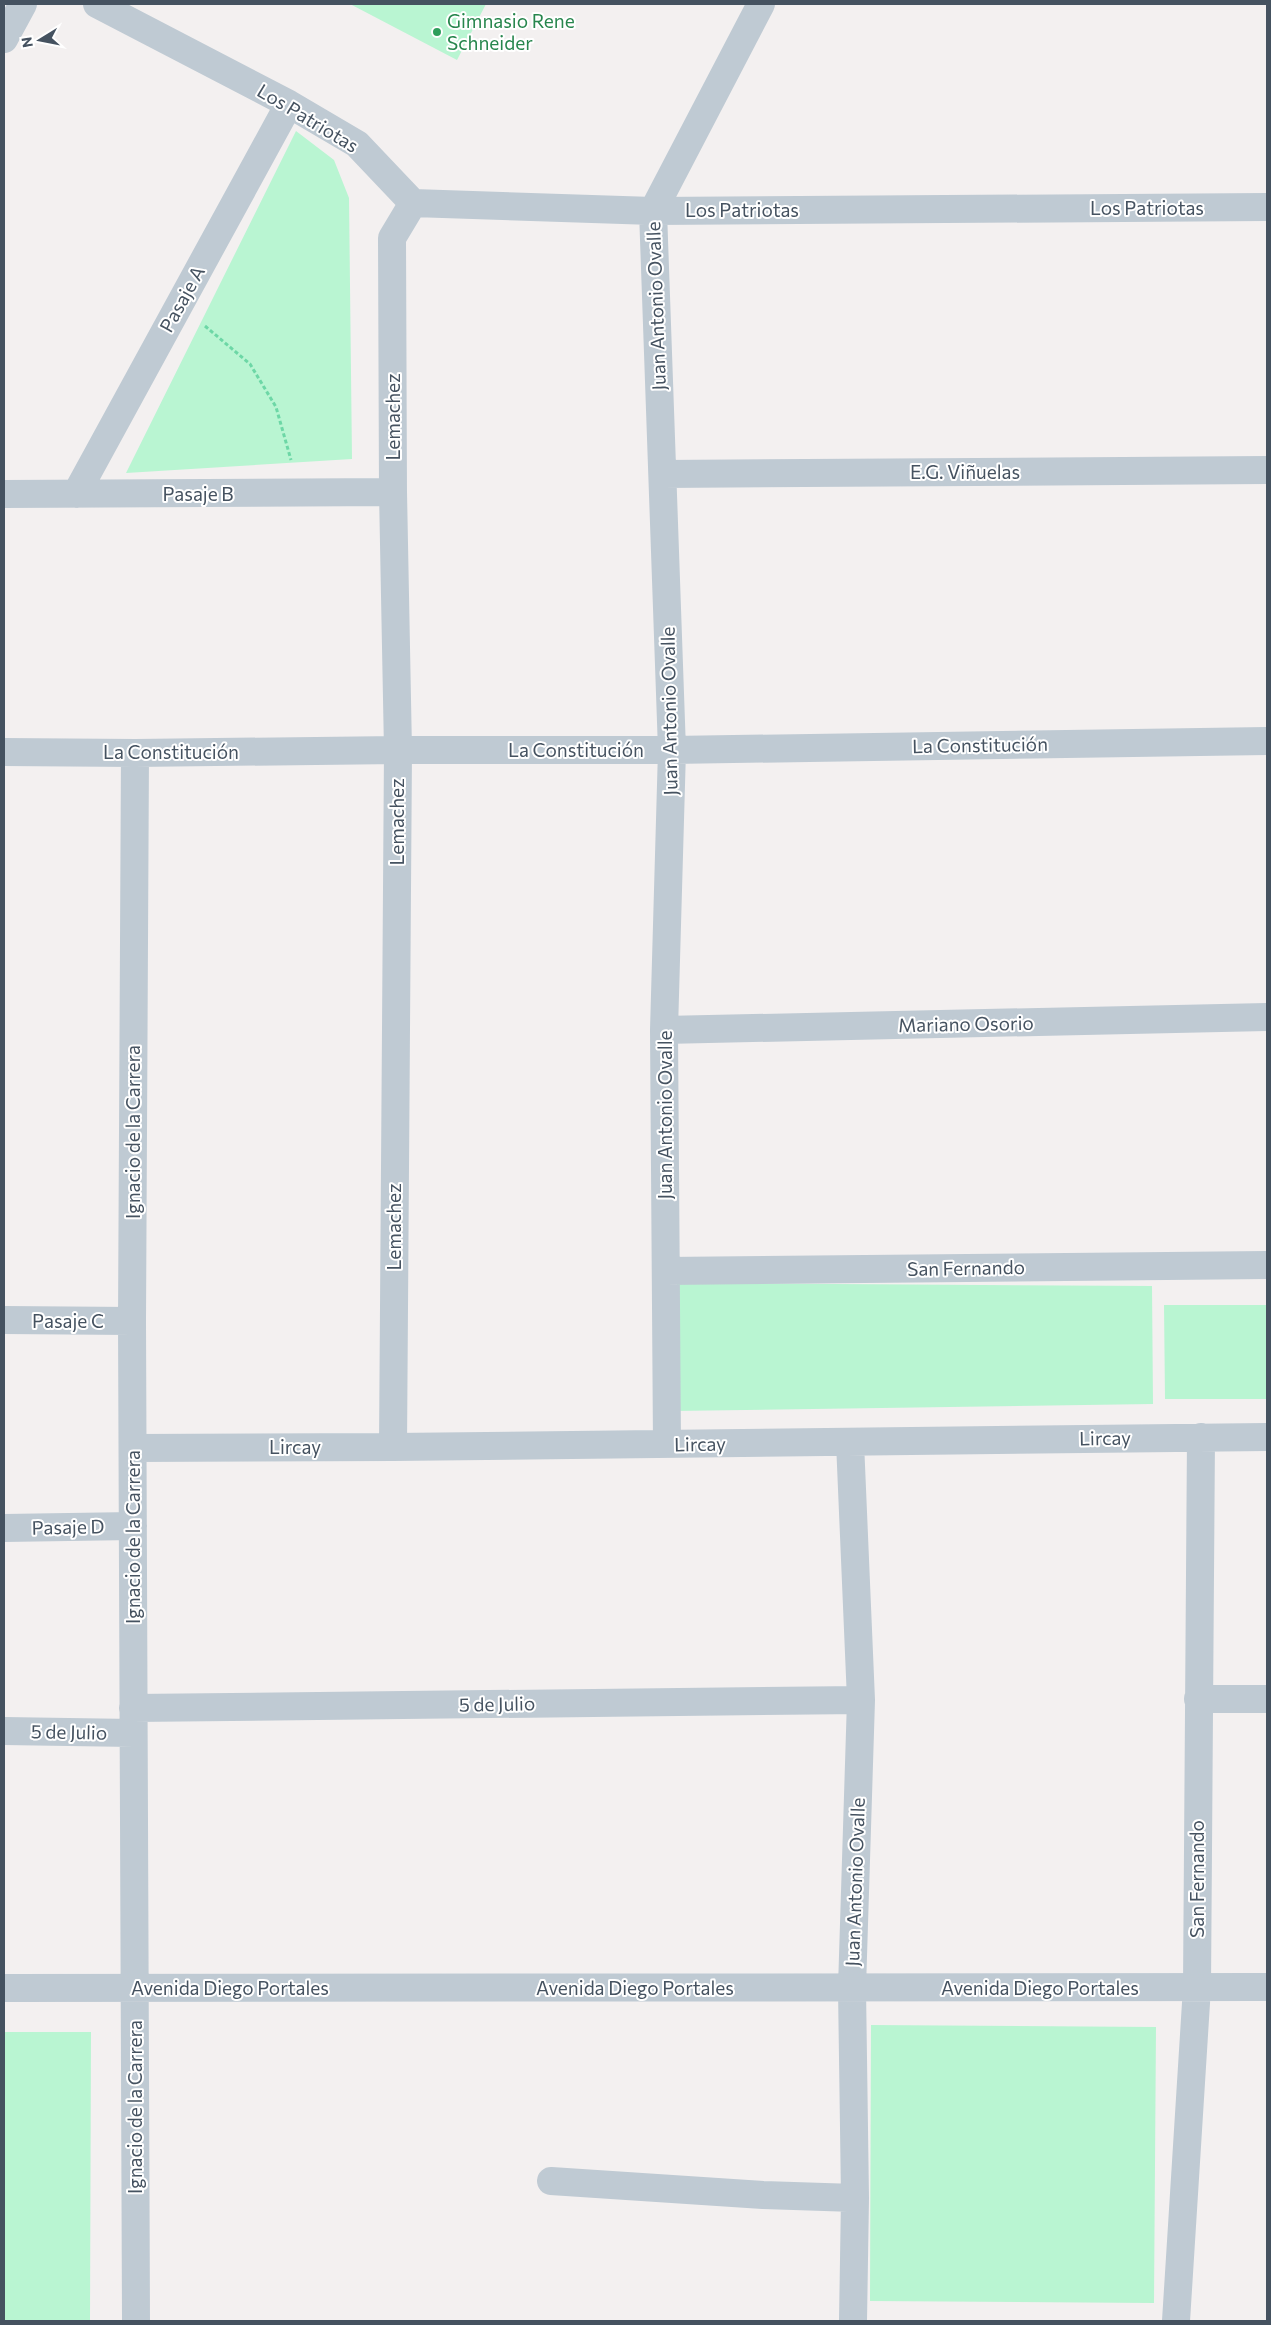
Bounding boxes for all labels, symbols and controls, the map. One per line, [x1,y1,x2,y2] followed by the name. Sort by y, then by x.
[447,9,575,54] place label: Gimnasio Rene Schneider
[15,15,65,65] north arrow
[431,26,443,38] marker: Gimnasio Rene Schneider
[17,36,36,49] text: N
[253,78,363,157] street label: Los Patriotas
[1090,196,1204,219] street label: Los Patriotas
[685,198,799,221] street label: Los Patriotas
[641,221,670,391] street label: Juan Antonio Ovalle
[154,262,209,336] street label: Pasaje A
[381,373,404,461] street label: Lemachez
[910,460,1020,483] street label: E.G. Viñuelas
[162,482,234,505] street label: Pasaje B
[656,626,681,796] street label: Juan Antonio Ovalle
[912,732,1048,757] street label: La Constitución
[508,738,644,761] street label: La Constitución
[103,740,239,763] street label: La Constitución
[385,778,408,866] street label: Lemachez
[898,1011,1034,1036] street label: Mariano Osorio
[653,1030,676,1200] street label: Juan Antonio Ovalle
[121,1045,144,1219] street label: Ignacio de la Carrera
[382,1183,405,1271] street label: Lemachez
[907,1255,1025,1280] street label: San Fernando
[32,1309,104,1332] street label: Pasaje C
[1079,1426,1131,1449] street label: Lircay
[674,1432,726,1455] street label: Lircay
[269,1435,321,1458] street label: Lircay
[121,1450,144,1624] street label: Ignacio de la Carrera
[31,1514,105,1539] street label: Pasaje D
[459,1691,535,1716] street label: 5 de Julio
[31,1719,107,1744] street label: 5 de Julio
[840,1797,869,1967] street label: Juan Antonio Ovalle
[1185,1820,1208,1938] street label: San Fernando
[131,1976,329,1999] street label: Avenida Diego Portales
[536,1976,734,1999] street label: Avenida Diego Portales
[941,1976,1139,1999] street label: Avenida Diego Portales
[123,2020,146,2194] street label: Ignacio de la Carrera

